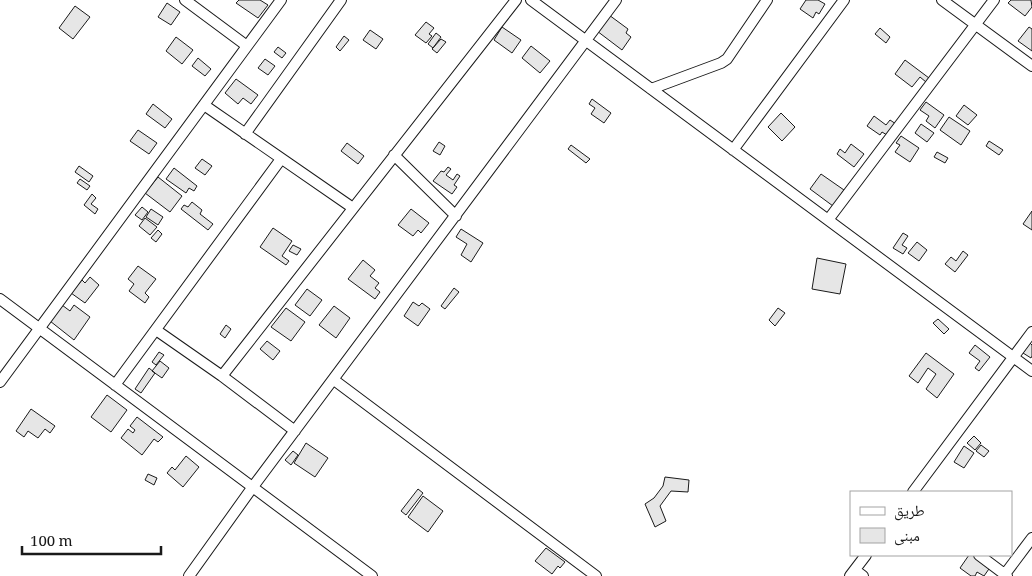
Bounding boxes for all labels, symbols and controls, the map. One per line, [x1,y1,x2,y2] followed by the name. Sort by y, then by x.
[850,491,1012,556] legend
[894,500,925,526] text: طريق
[22,524,161,556] scale bar
[894,525,920,551] text: مبنى
[30,530,73,556] text: 100 m

